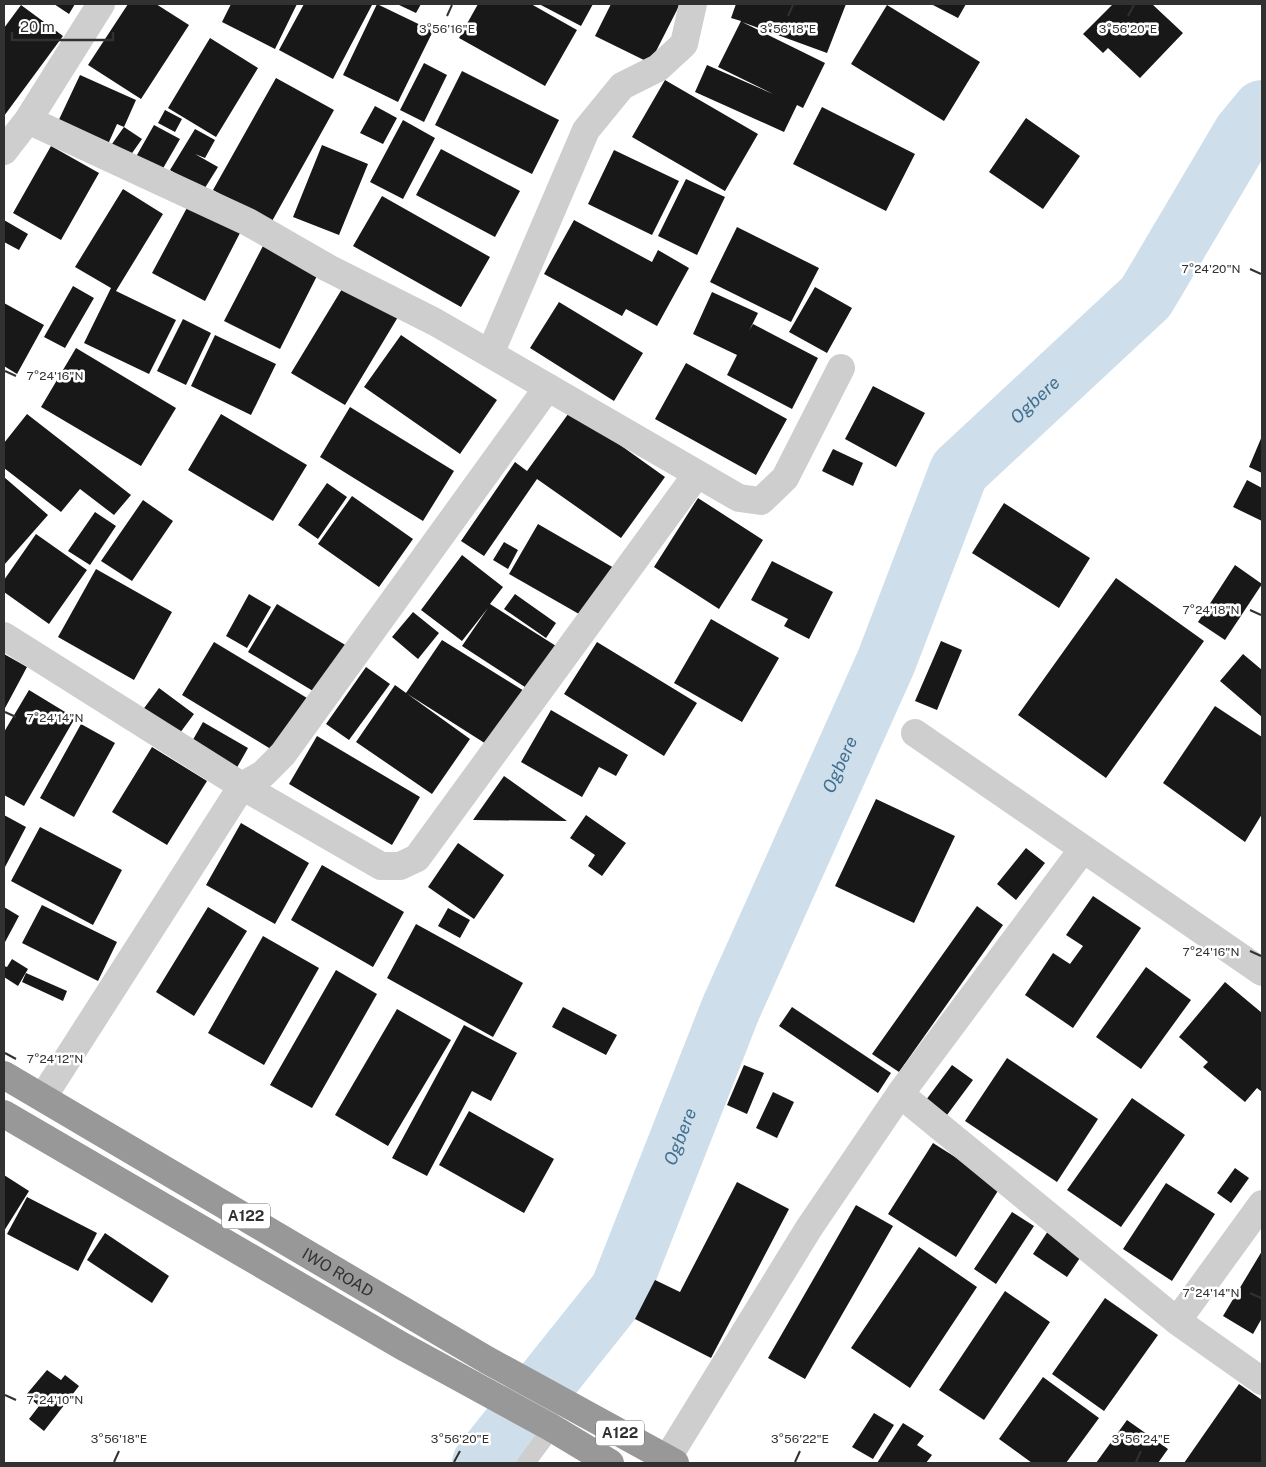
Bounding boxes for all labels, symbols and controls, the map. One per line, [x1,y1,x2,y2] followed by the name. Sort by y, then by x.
[12,10,114,42] scale bar
[20,18,55,35] text: 20 m
[419,22,475,36] text: 3°56'16"E
[760,22,816,36] text: 3°56'18"E
[1099,22,1157,36] text: 3°56'20"E
[1181,262,1241,276] text: 7°24'20"N
[27,369,83,383] text: 7°24'16"N
[1006,372,1064,428] water label: Ogbere
[1182,603,1240,617] text: 7°24'18"N
[26,711,84,725] text: 7°24'14"N
[818,733,861,796] water label: Ogbere
[1183,945,1239,959] text: 7°24'16"N
[27,1052,83,1066] text: 7°24'12"N
[659,1105,701,1168] water label: Ogbere
[222,1204,270,1228] road number: A122
[299,1244,377,1301] street label: IWO ROAD
[1182,1286,1240,1300] text: 7°24'14"N
[27,1393,83,1407] text: 7°24'10"N
[596,1420,644,1446] road number: A122
[91,1432,147,1446] text: 3°56'18"E
[431,1432,489,1446] text: 3°56'20"E
[771,1432,829,1446] text: 3°56'22"E
[1112,1432,1170,1446] text: 3°56'24"E

